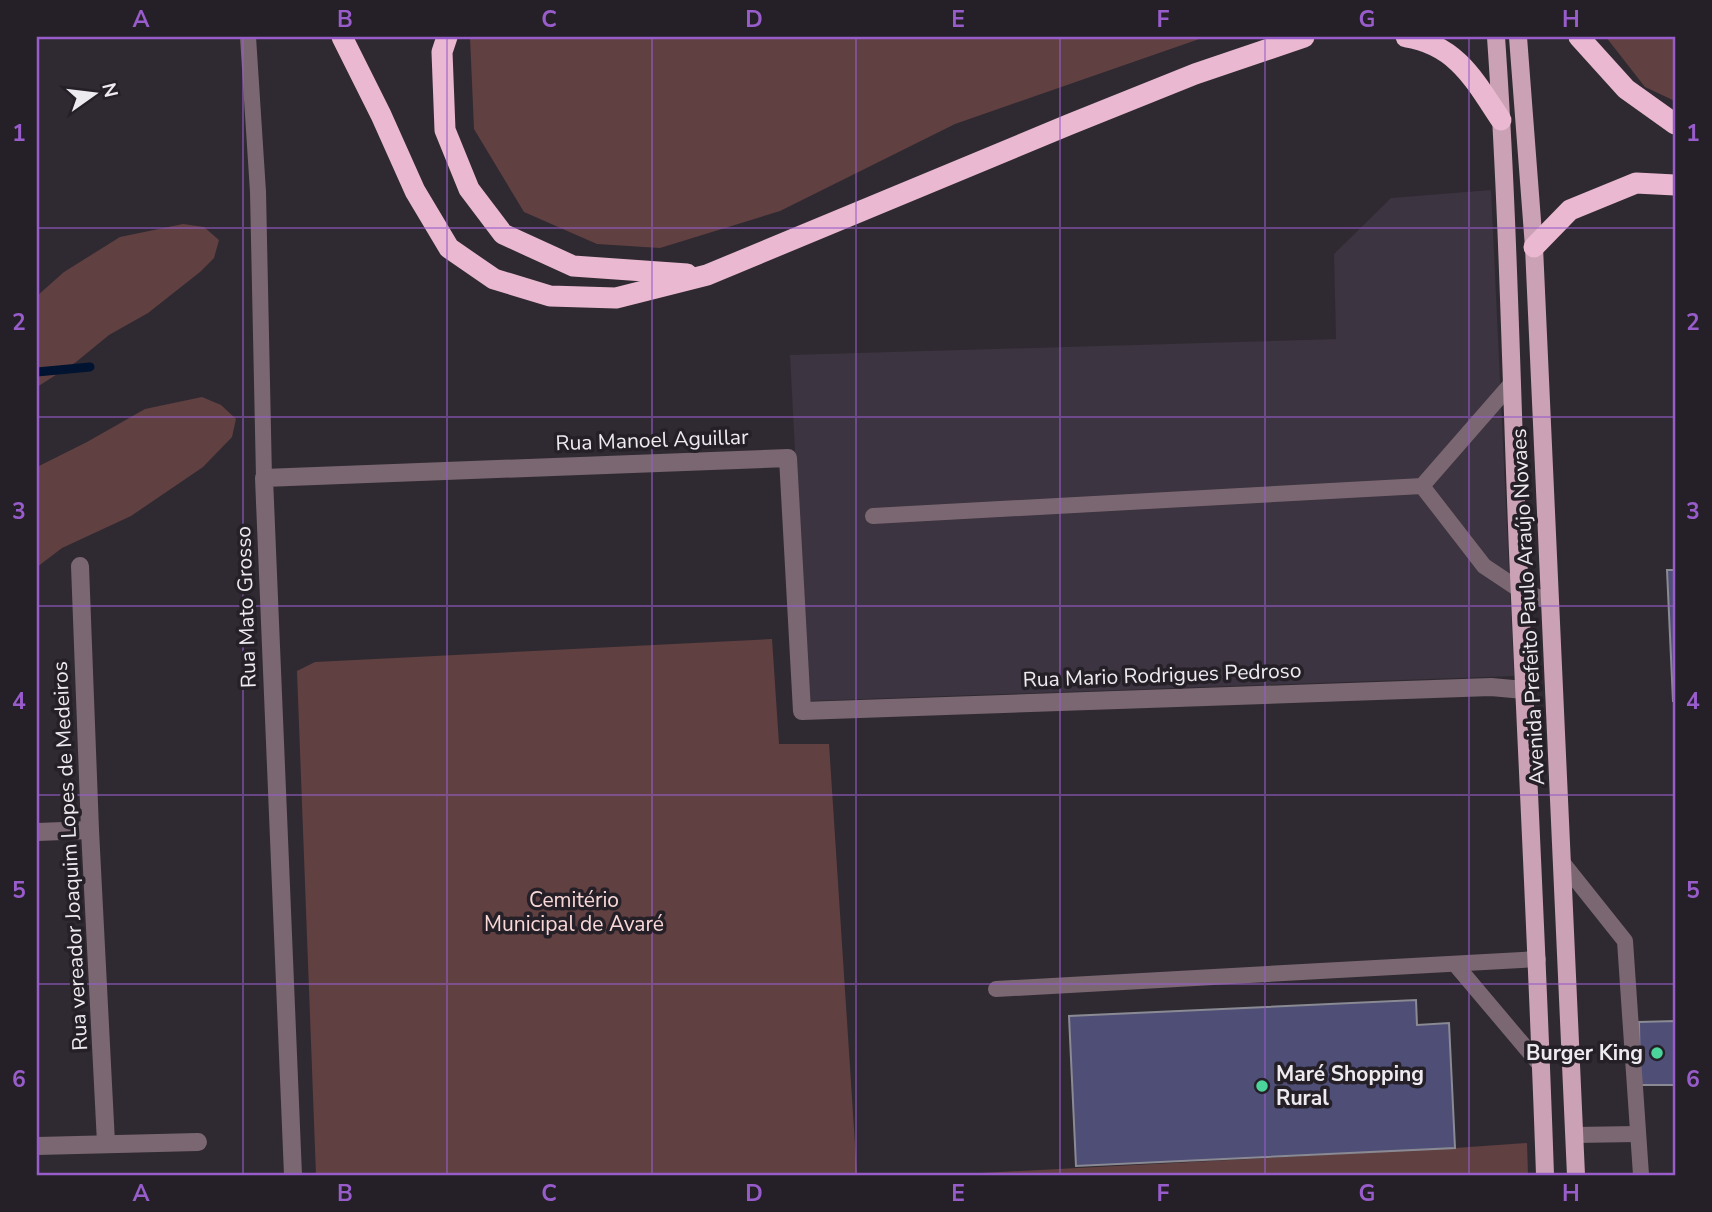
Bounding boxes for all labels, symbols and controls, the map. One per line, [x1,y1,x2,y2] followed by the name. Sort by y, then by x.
[132,4,150,35] text: A
[337,4,353,35] text: B
[541,4,557,35] text: C
[745,4,763,35] text: D
[951,4,965,35] text: E
[1157,4,1170,35] text: F
[1359,4,1375,35] text: G
[1562,4,1580,35] text: H
[60,60,130,130] north arrow
[95,80,124,100] text: N
[12,118,26,149] text: 1
[1686,118,1700,149] text: 1
[12,307,26,338] text: 2
[1686,307,1700,338] text: 2
[555,423,749,457] street label: Rua Manoel Aguillar
[1505,428,1551,786] street label: Avenida Prefeito Paulo Araújo Novaes
[12,496,26,527] text: 3
[1686,496,1700,527] text: 3
[229,526,263,688] street label: Rua Mato Grosso
[1022,656,1302,694] street label: Rua Mario Rodrigues Pedroso
[46,661,94,1051] street label: Rua vereador Joaquim Lopes de Medeiros
[12,686,26,717] text: 4
[1686,686,1700,717] text: 4
[12,875,26,906] text: 5
[1686,875,1700,906] text: 5
[484,886,664,938] park label: Cemitério Municipal de Avaré
[1526,1039,1643,1067] place label: Burger King
[1649,1045,1665,1061] marker: Burger King
[1276,1060,1424,1112] place label: Maré Shopping Rural
[12,1064,26,1095] text: 6
[1686,1064,1700,1095] text: 6
[1254,1078,1270,1094] marker: Maré Shopping Rural
[132,1178,150,1209] text: A
[337,1178,353,1209] text: B
[541,1178,557,1209] text: C
[745,1178,763,1209] text: D
[951,1178,965,1209] text: E
[1157,1178,1170,1209] text: F
[1359,1178,1375,1209] text: G
[1562,1178,1580,1209] text: H

